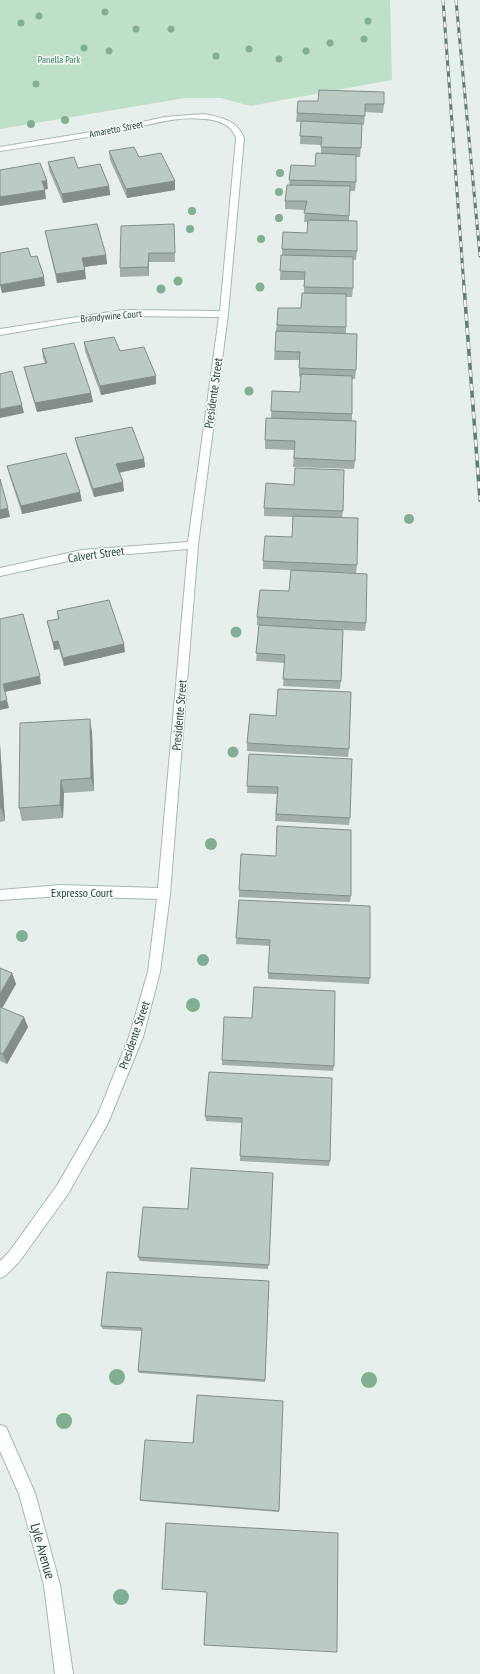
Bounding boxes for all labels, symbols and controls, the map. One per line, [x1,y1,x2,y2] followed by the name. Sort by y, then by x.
[38,53,80,66] park label: Panella Park
[88,117,144,141] street label: Amaretto Street
[80,307,142,325] street label: Brandywine Court
[201,356,225,429] street label: Presidente Street
[67,543,126,565] street label: Calvert Street
[168,678,190,751] street label: Presidente Street
[51,885,114,900] street label: Expresso Court
[115,998,153,1071] street label: Presidente Street
[26,1521,60,1581] street label: Lyle Avenue

